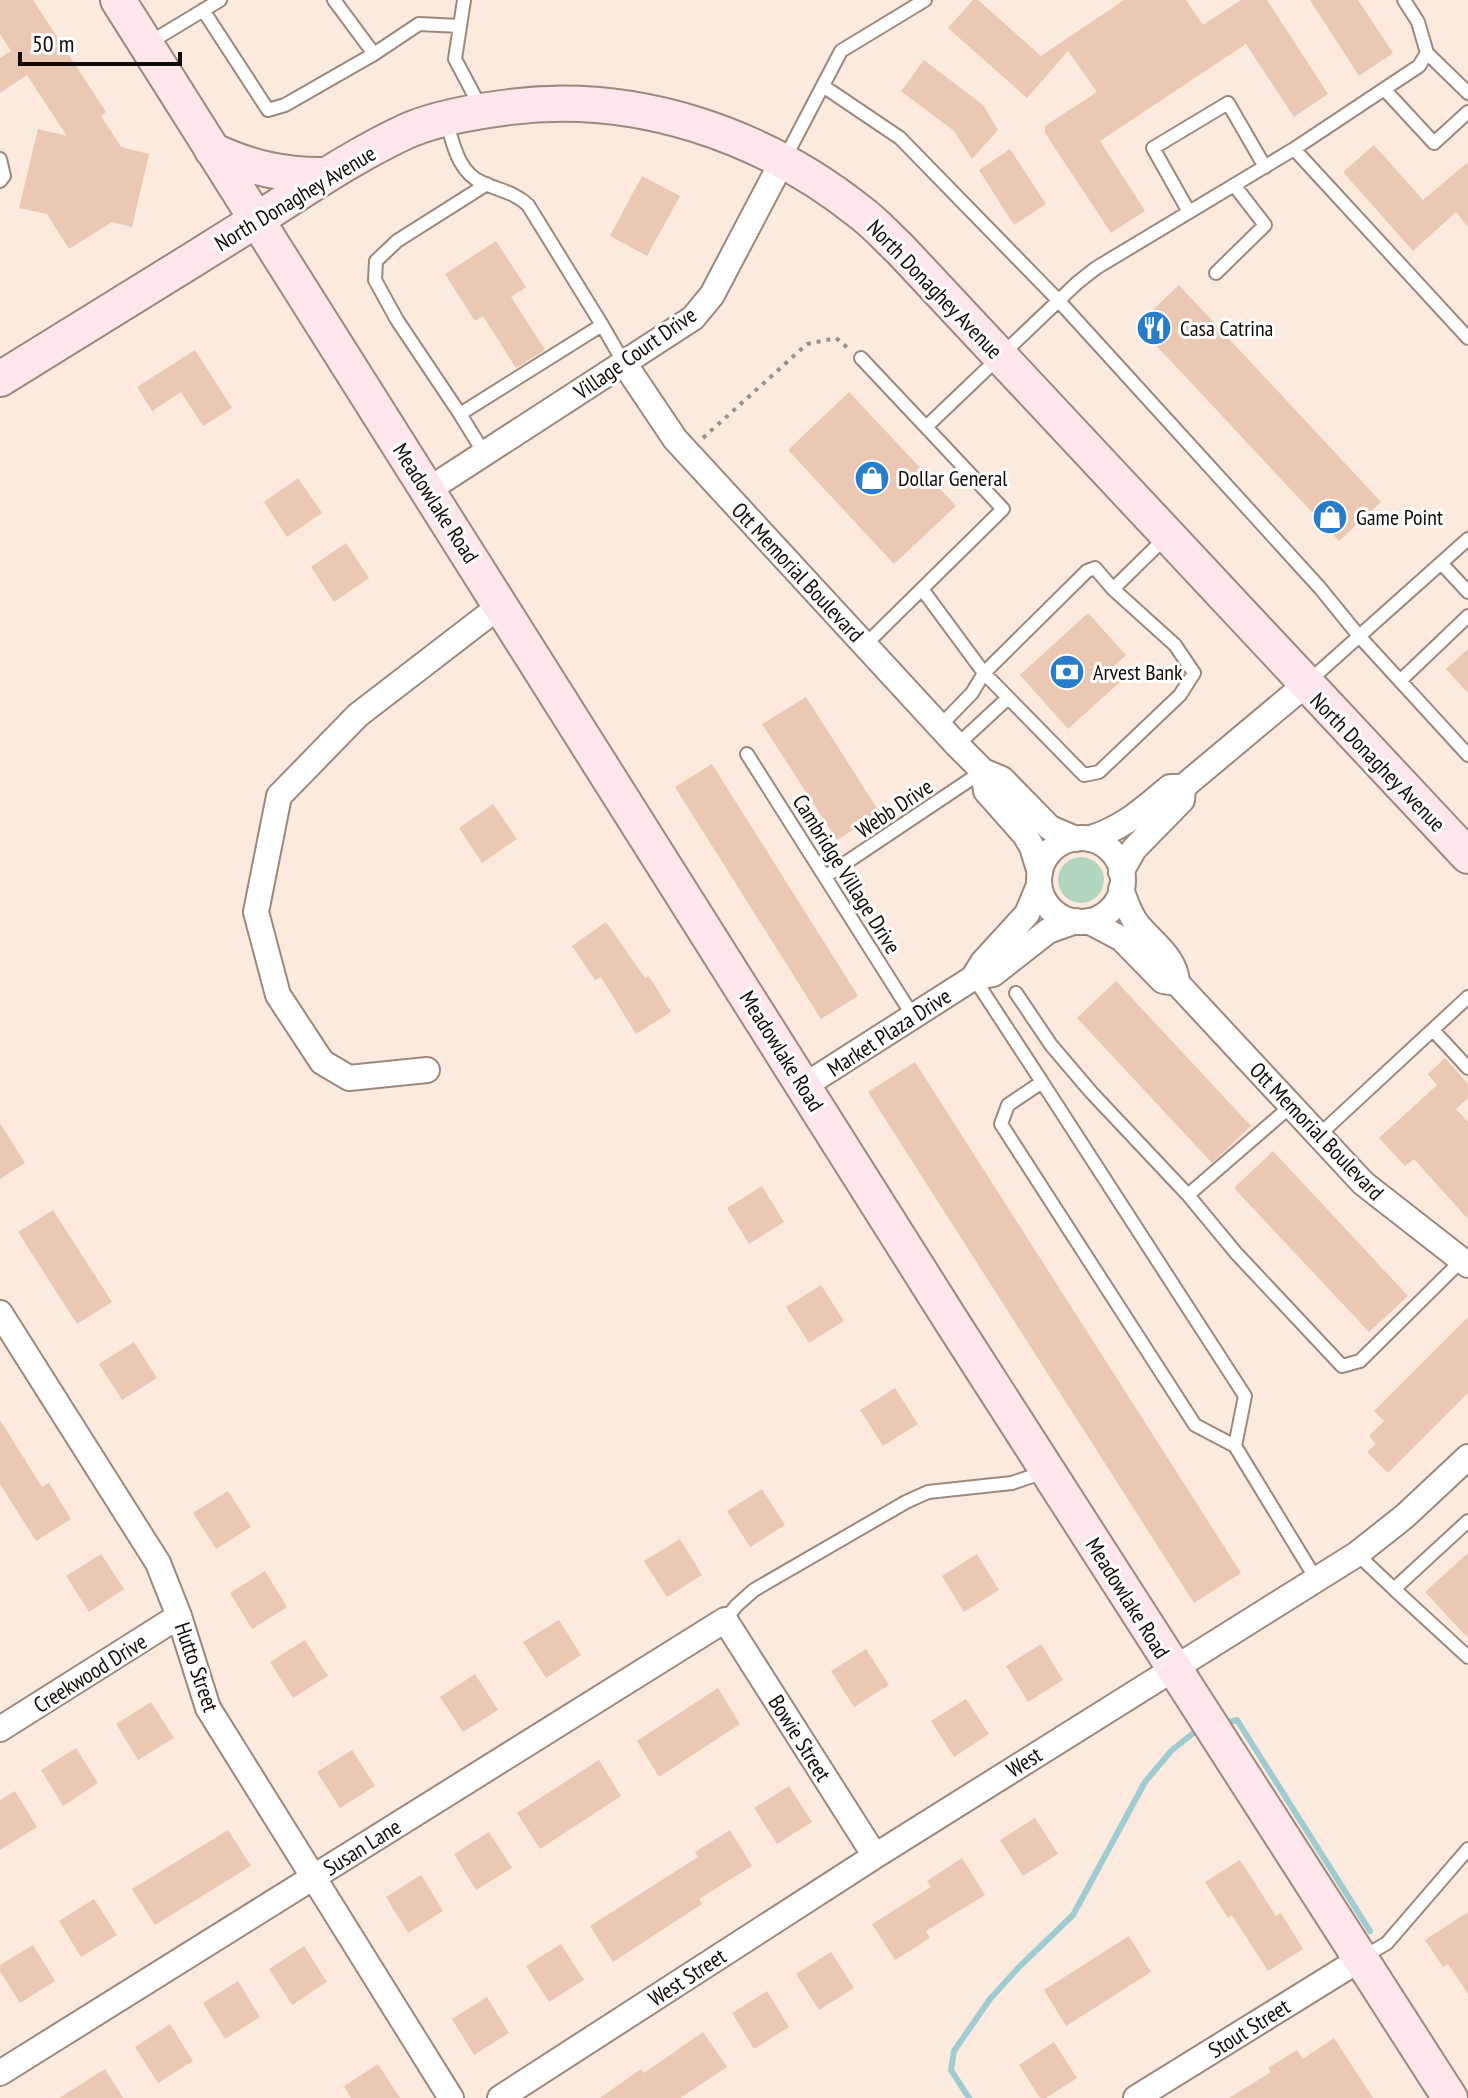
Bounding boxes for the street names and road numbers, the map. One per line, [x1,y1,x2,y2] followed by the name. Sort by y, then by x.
[209,139,381,257] street label: North Donaghey Avenue
[861,213,1009,365] street label: North Donaghey Avenue
[568,301,702,406] street label: Village Court Drive
[387,438,485,568] street label: Meadowlake Road
[726,496,870,648] street label: Ott Memorial Boulevard
[1304,686,1452,838] street label: North Donaghey Avenue
[850,772,938,844] street label: Webb Drive
[787,789,907,959] street label: Cambridge Village Drive
[822,982,956,1082] street label: Market Plaza Drive
[734,985,830,1117] street label: Meadowlake Road
[1244,1056,1390,1206] street label: Ott Memorial Boulevard
[1080,1532,1176,1664] street label: Meadowlake Road
[169,1618,225,1716] street label: Hutto Street
[28,1627,152,1719] street label: Creekwood Drive
[763,1690,837,1786] street label: Bowie Street
[1001,1740,1047,1784] street label: West
[318,1812,406,1882] street label: Susan Lane
[643,1942,731,2012] street label: West Street
[1203,1992,1295,2064] street label: Stout Street

